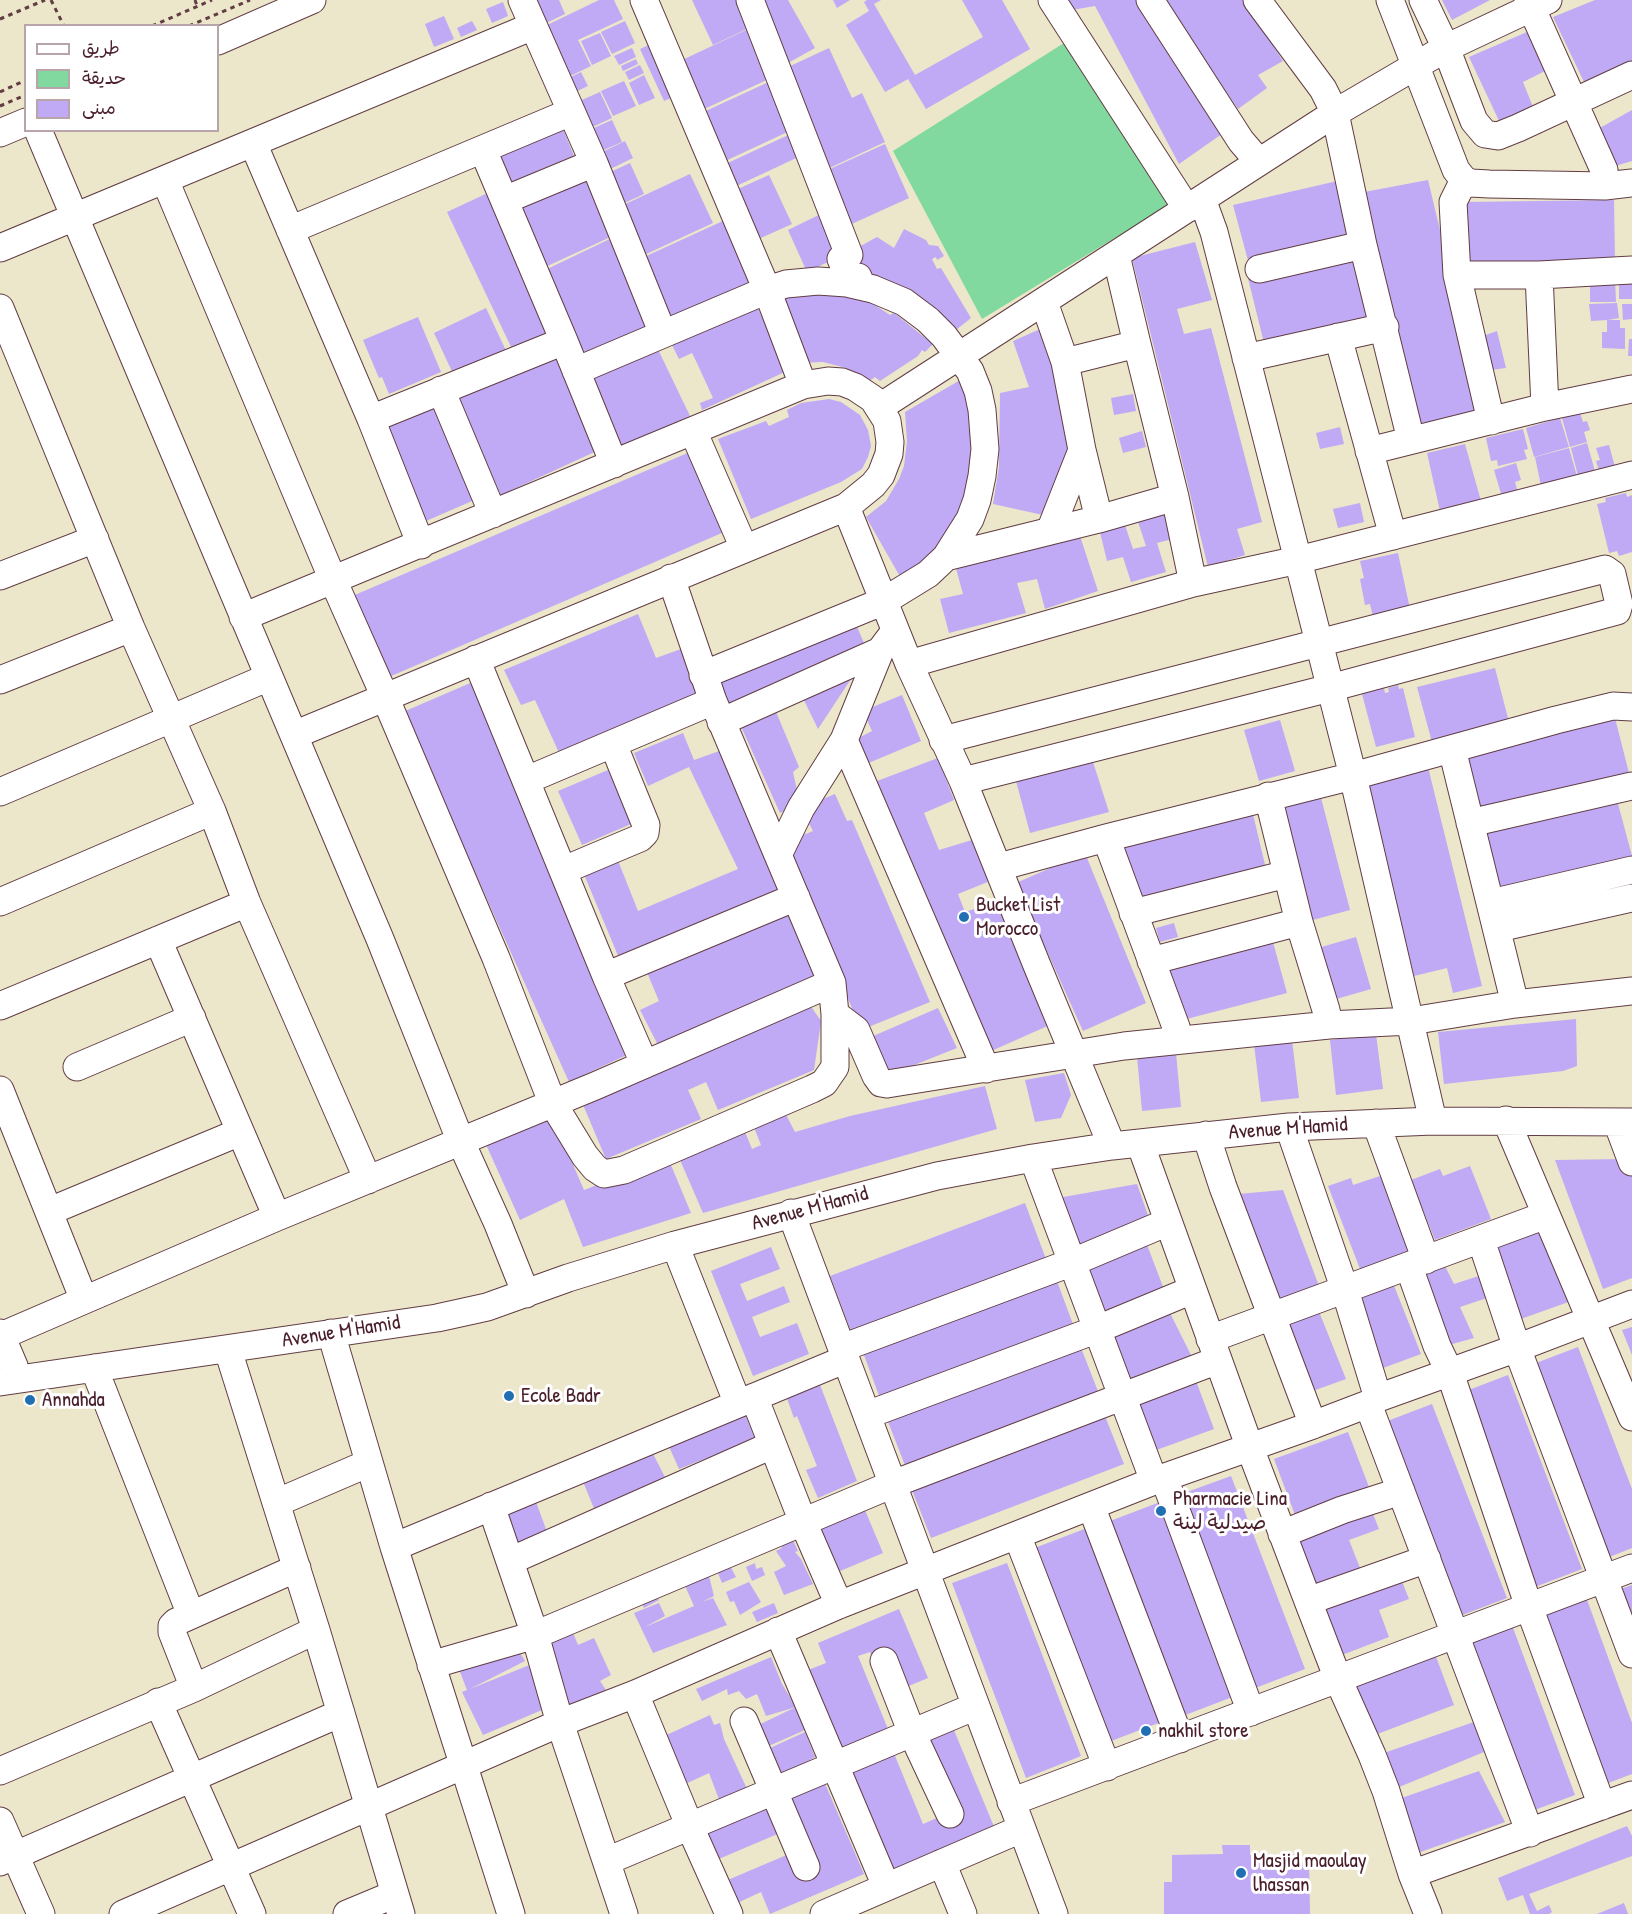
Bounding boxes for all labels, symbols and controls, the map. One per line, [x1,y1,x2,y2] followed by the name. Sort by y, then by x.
[24,24,219,132] legend
[82,35,120,60] text: طريق
[82,65,126,90] text: حديقة
[82,95,116,120] text: مبنى
[976,892,1060,942] place label: Bucket List Morocco
[957,910,971,924] marker: Bucket List Morocco
[1228,1112,1348,1146] street label: Avenue M'Hamid
[749,1181,871,1237] street label: Avenue M'Hamid
[280,1310,402,1354] street label: Avenue M'Hamid
[521,1383,601,1409] place label: Ecole Badr
[42,1387,105,1413] place label: Annahda
[502,1389,516,1403] marker: Ecole Badr
[23,1393,37,1407] marker: Annahda
[1173,1486,1287,1536] place label: Pharmacie Lina صيدلية لينة
[1154,1504,1168,1518] marker: Pharmacie Lina صيدلية لينة
[1158,1718,1249,1744] place label: nakhil store
[1139,1724,1153,1738] marker: nakhil store
[1253,1848,1367,1898] place label: Masjid maoulay lhassan
[1234,1866,1248,1880] marker: Masjid maoulay lhassan

